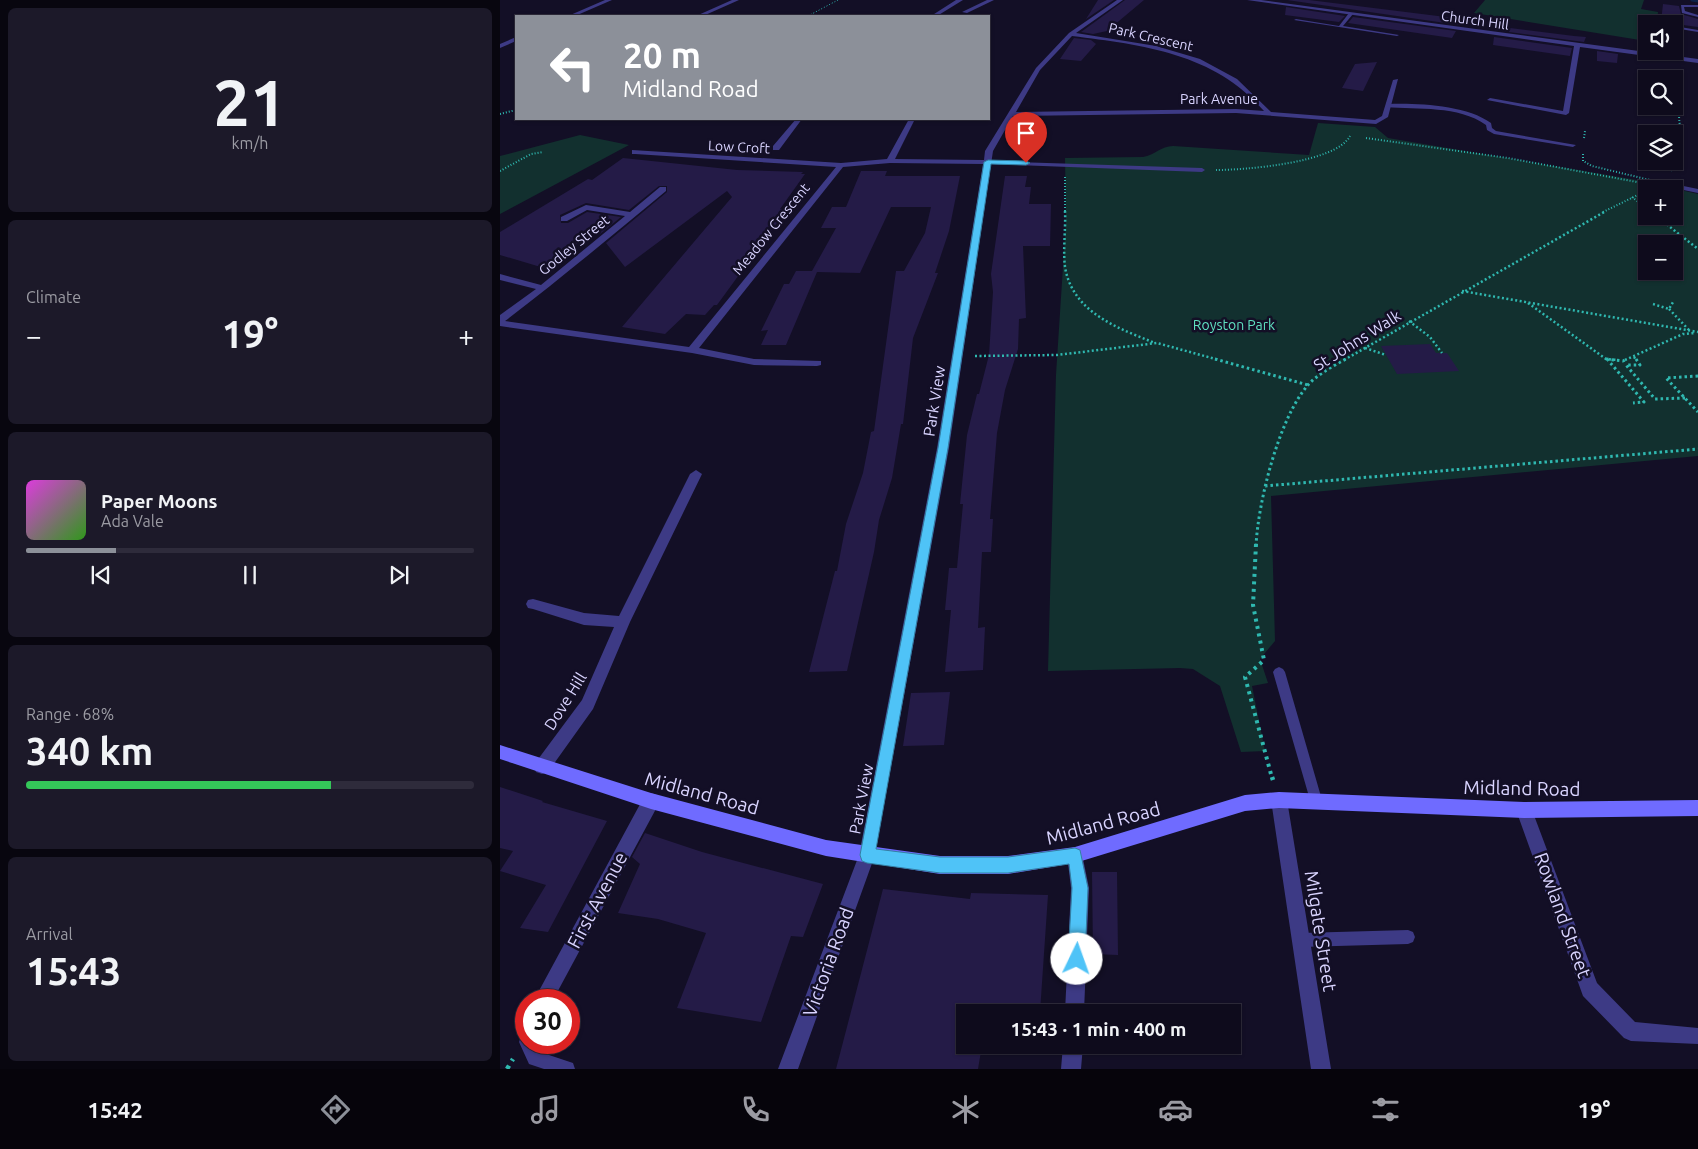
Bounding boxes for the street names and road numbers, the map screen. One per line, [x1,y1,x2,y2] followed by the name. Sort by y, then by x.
[1440,7,1510,33] street label: Church Hill
[1107,19,1195,55] street label: Park Crescent
[1180,91,1258,107] street label: Park Avenue
[707,137,771,157] street label: Low Croft
[729,180,813,278] street label: Meadow Crescent
[536,211,613,278] street label: Godley Street
[1310,306,1404,374] street label: St Johns Walk
[920,364,949,438] street label: Park View
[540,669,590,733] street label: Dove Hill
[845,762,877,836] street label: Park View
[643,767,761,819] street label: Midland Road
[1463,776,1581,800] street label: Midland Road
[1044,797,1162,849] street label: Midland Road
[562,848,632,952] street label: First Avenue
[1530,849,1596,981] street label: Rowland Street
[1301,869,1341,994] street label: Milgate Street
[798,904,858,1020] street label: Victoria Road

